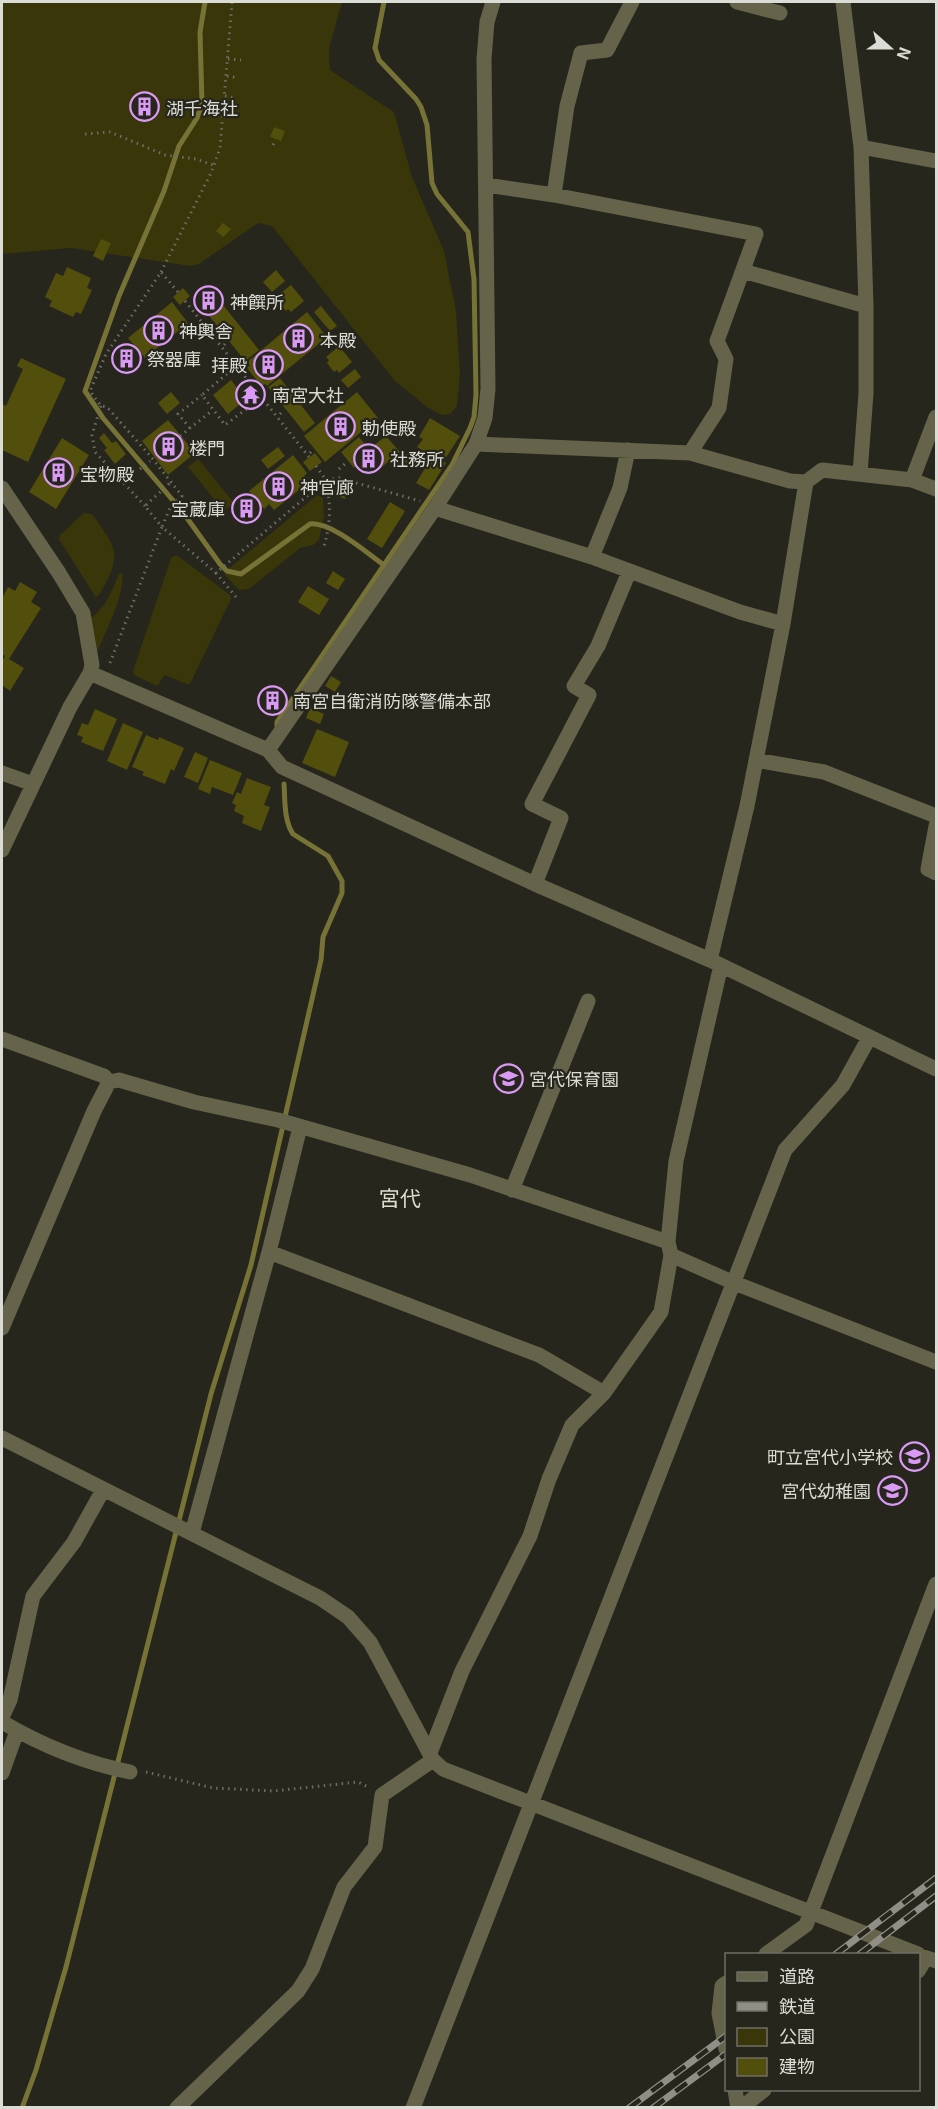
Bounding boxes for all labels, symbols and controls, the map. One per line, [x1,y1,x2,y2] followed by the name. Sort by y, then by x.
[860,18,920,78] north arrow
[892,44,918,64] text: N
[129,91,161,123] building icon: 湖千海社
[166,94,238,120] place label: 湖千海社
[193,285,225,317] building icon: 神饌所
[230,288,284,314] place label: 神饌所
[142,314,174,346] building icon: 神輿舎
[179,317,233,343] place label: 神輿舎
[283,323,315,355] building icon: 本殿
[320,326,356,352] place label: 本殿
[110,342,142,374] building icon: 祭器庫
[147,345,201,371] place label: 祭器庫
[252,348,284,380] building icon: 拝殿
[211,351,247,377] place label: 拝殿
[235,378,267,410] temple icon: 南宮大社
[272,381,344,407] place label: 南宮大社
[325,411,357,443] building icon: 勅使殿
[361,414,416,440] place label: 勅使殿
[152,431,184,463] building icon: 楼門
[189,434,225,460] place label: 楼門
[353,442,385,474] building icon: 社務所
[390,445,444,471] place label: 社務所
[43,457,75,489] building icon: 宝物殿
[80,460,134,486] place label: 宝物殿
[263,470,295,502] building icon: 神官廊
[300,473,354,499] place label: 神官廊
[230,492,262,524] building icon: 宝蔵庫
[171,495,225,521] place label: 宝蔵庫
[256,684,288,716] building icon: 南宮自衛消防隊警備本部
[293,687,491,713] place label: 南宮自衛消防隊警備本部
[492,1062,524,1094] school or university icon: 宮代保育園
[529,1065,619,1091] place label: 宮代保育園
[379,1182,421,1212] district label: 宮代
[898,1440,930,1472] school or university icon: 町立宮代小学校
[767,1443,893,1469] place label: 町立宮代小学校
[876,1474,908,1506] school or university icon: 宮代幼稚園
[781,1477,871,1503] place label: 宮代幼稚園
[725,1953,920,2091] legend
[779,1962,815,1988] text: 道路
[779,1992,815,2018] text: 鉄道
[779,2022,815,2048] text: 公園
[779,2052,815,2078] text: 建物

